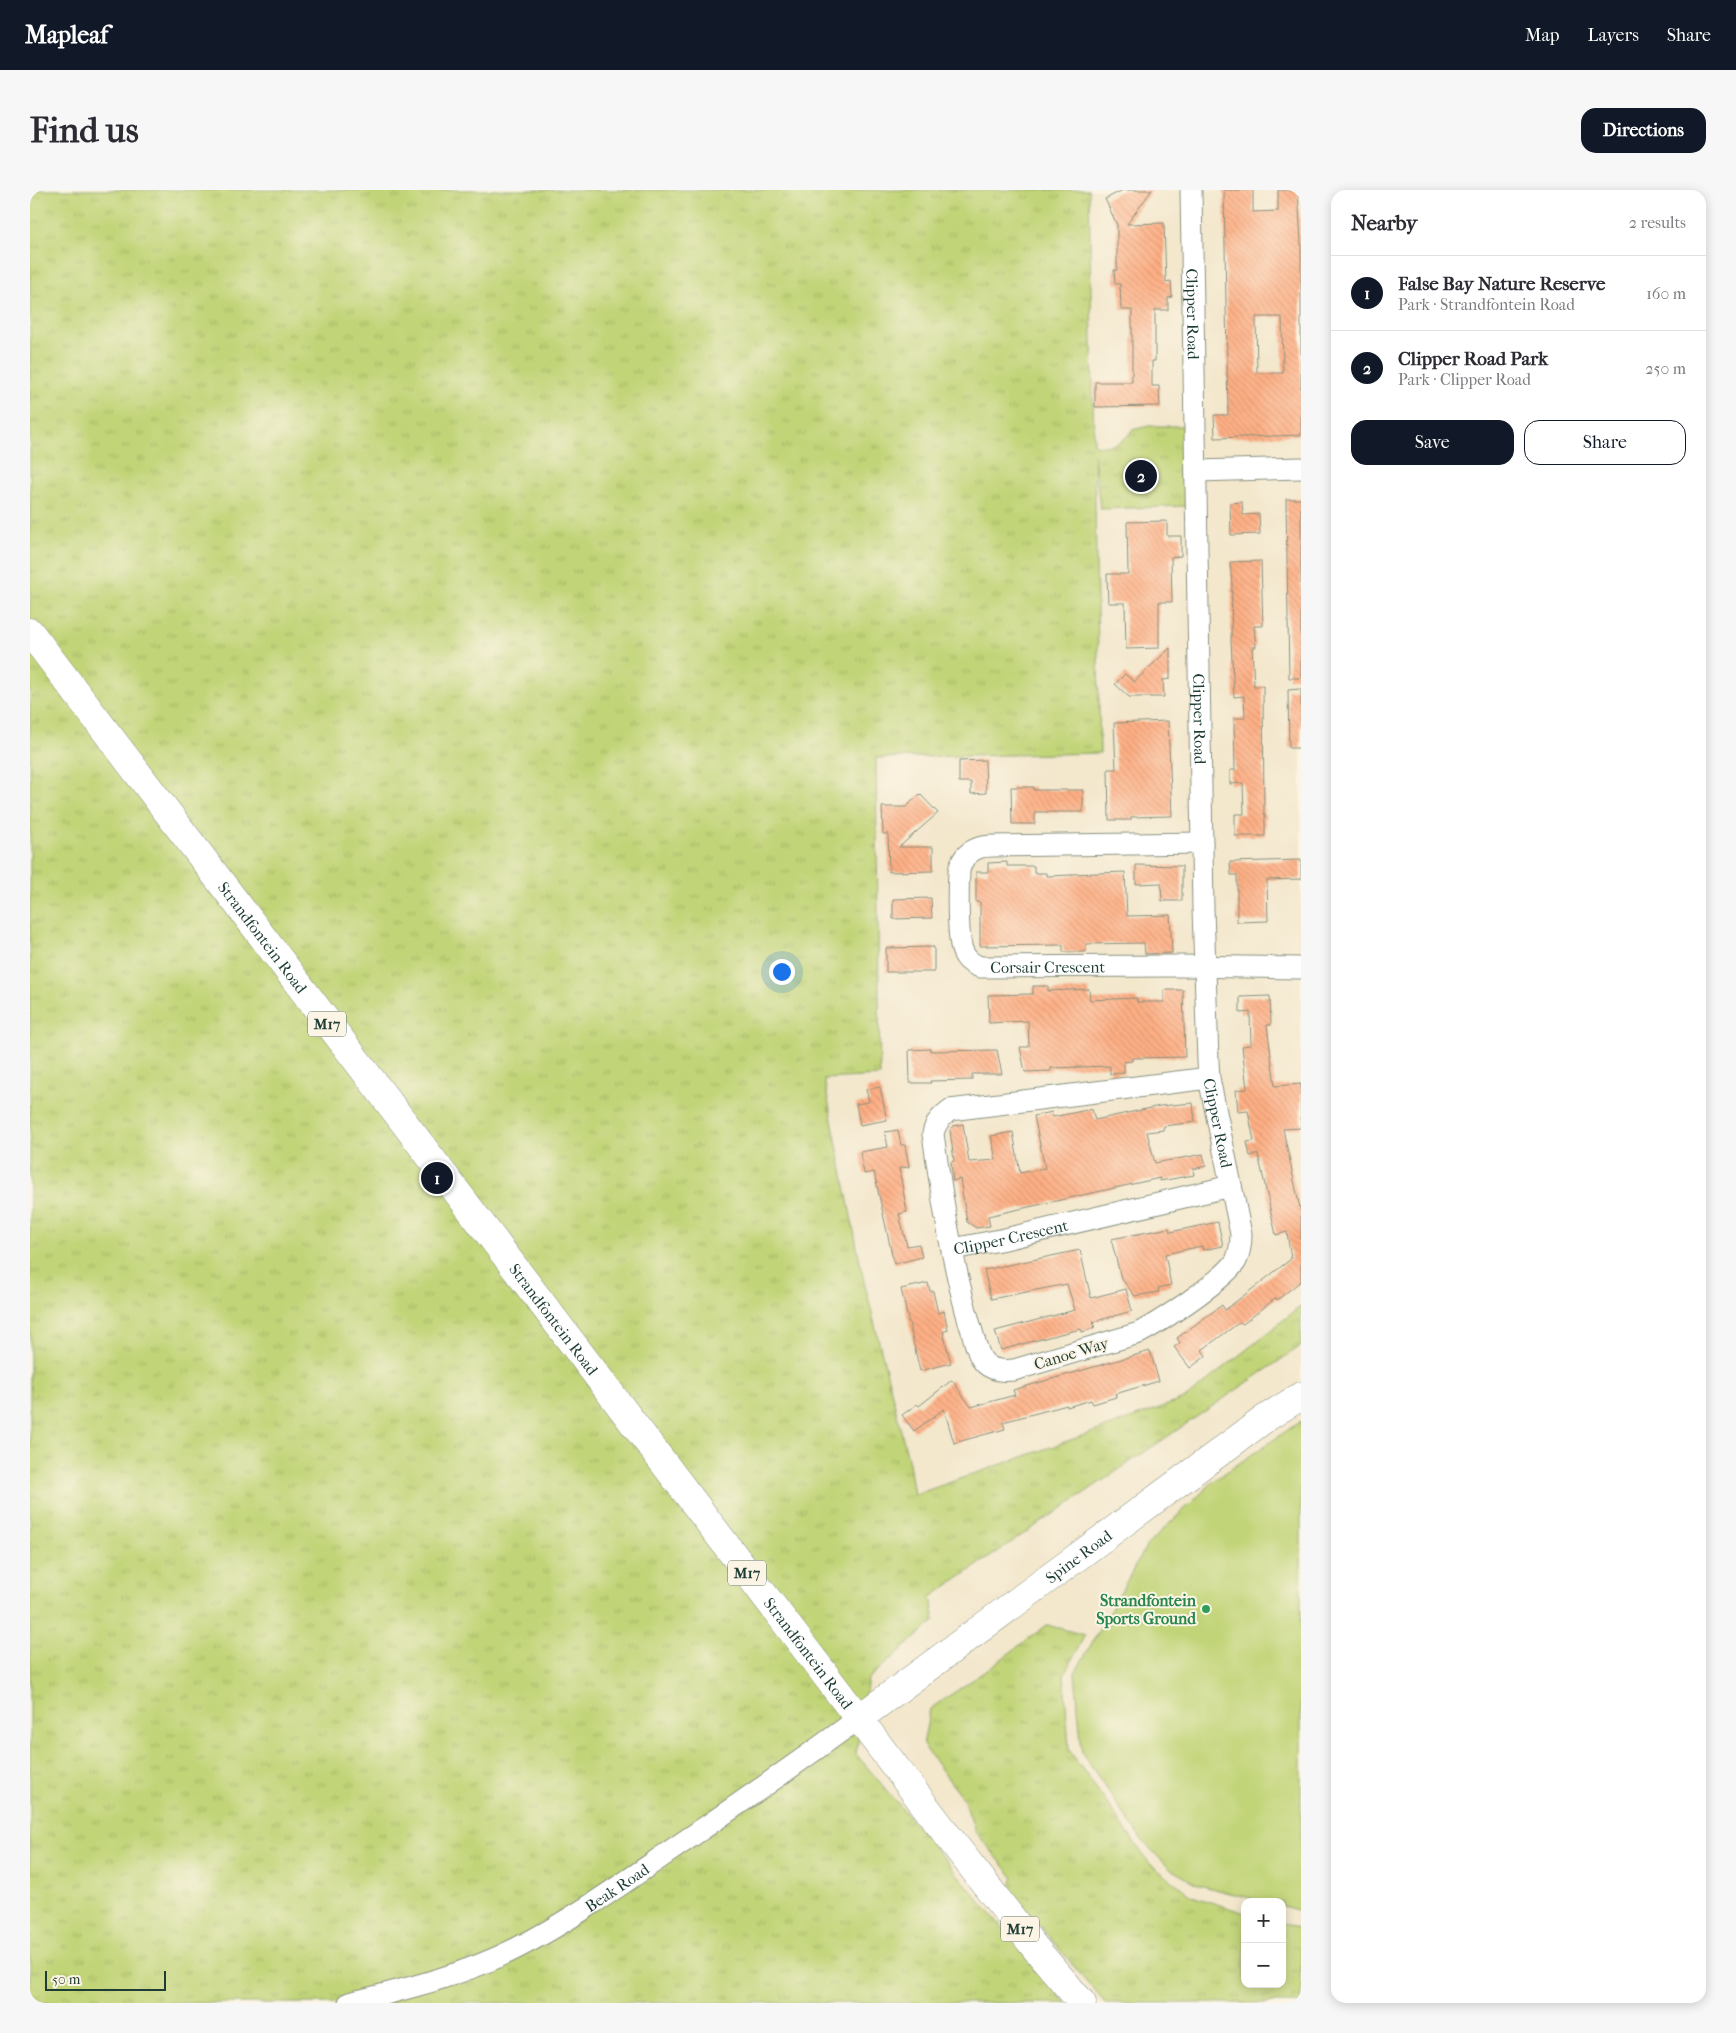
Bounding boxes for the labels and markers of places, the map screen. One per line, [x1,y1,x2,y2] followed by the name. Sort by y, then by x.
[1125,457,1157,495] pin: 2
[421,1159,453,1197] pin: 1
[1096,1591,1197,1629] place label: Strandfontein Sports Ground
[1200,1603,1212,1615] marker: Strandfontein Sports Ground

